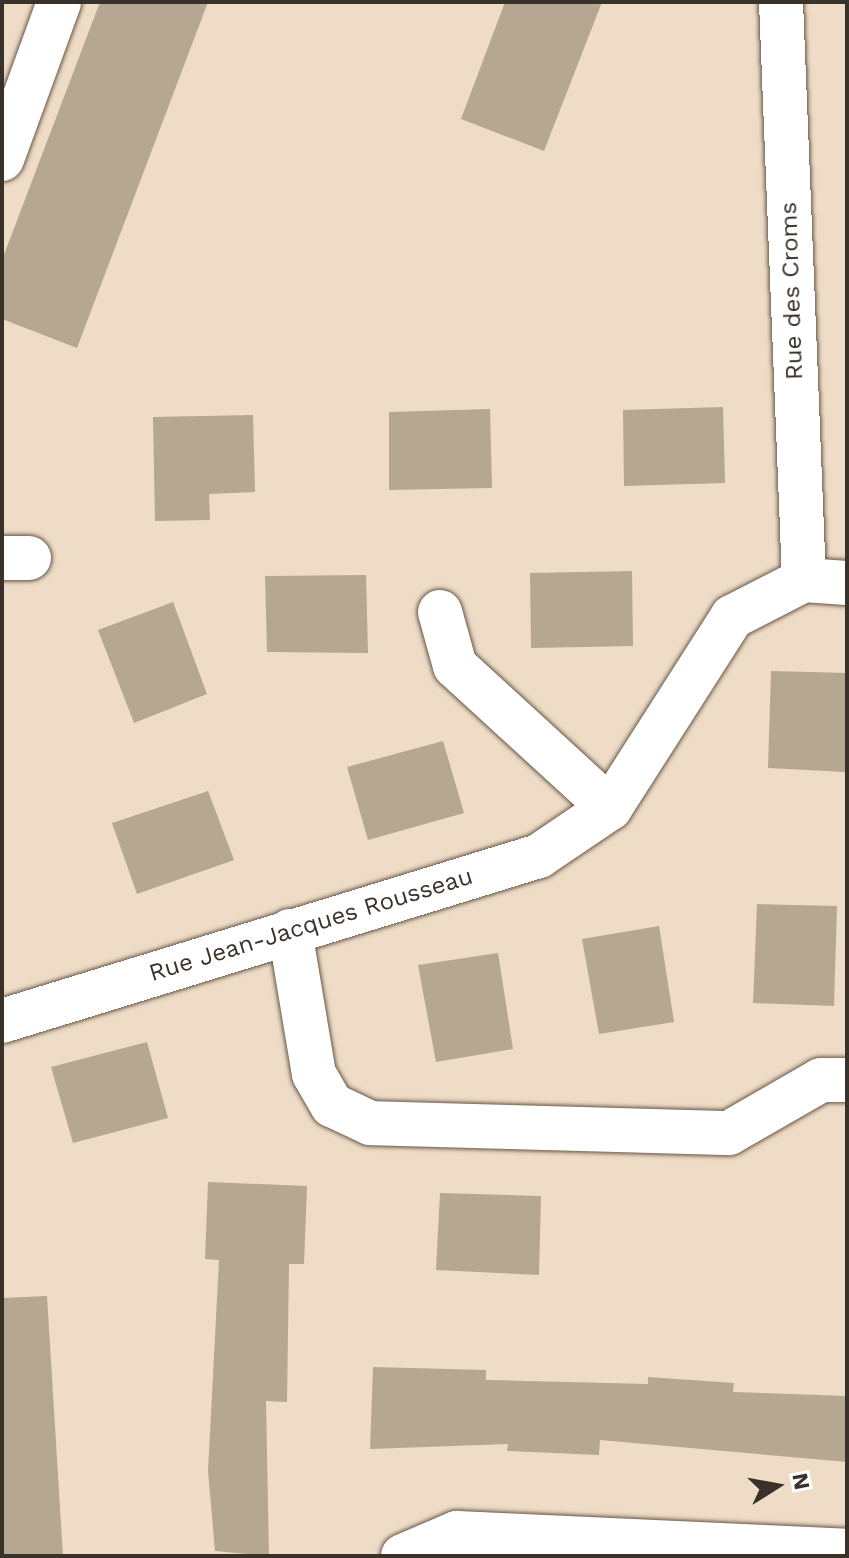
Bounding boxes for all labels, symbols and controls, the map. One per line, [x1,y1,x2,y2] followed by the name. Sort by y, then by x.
[775,202,809,380] street label: Rue des Croms
[145,862,477,988] street label: Rue Jean-Jacques Rousseau
[737,1446,817,1526] north arrow
[787,1471,815,1492] text: N

